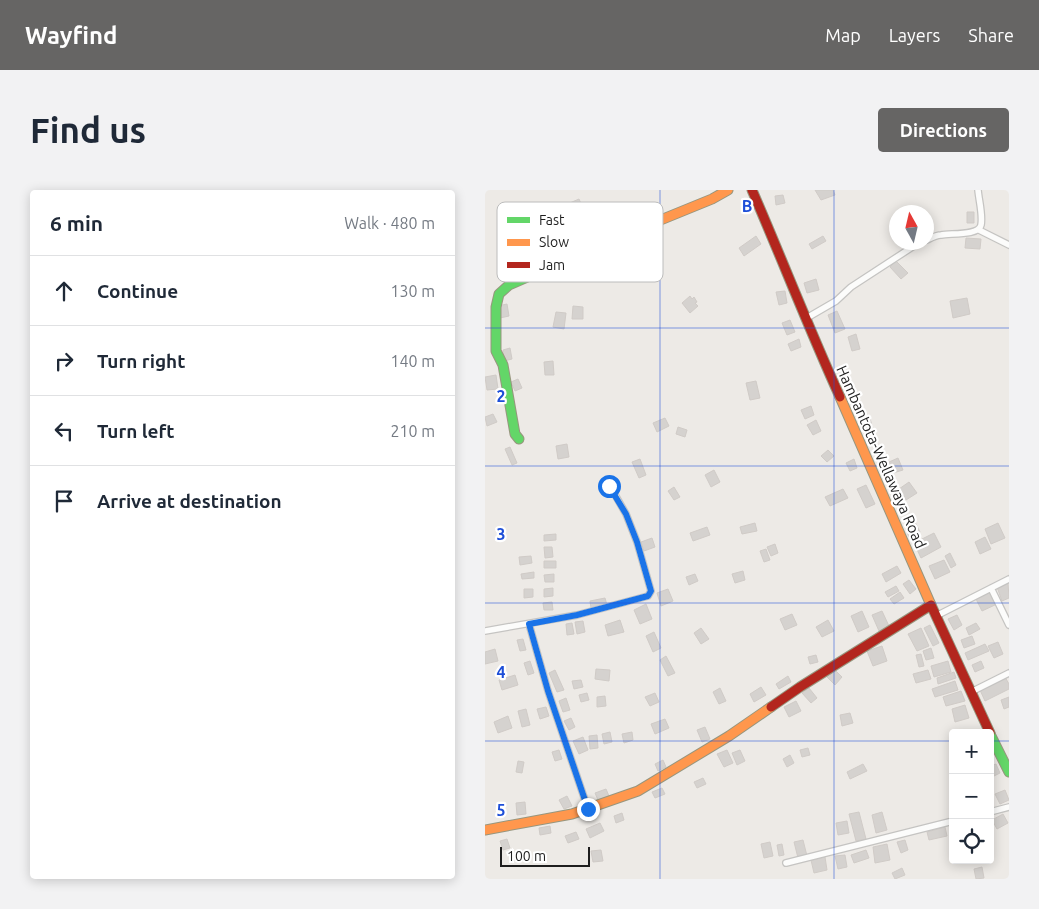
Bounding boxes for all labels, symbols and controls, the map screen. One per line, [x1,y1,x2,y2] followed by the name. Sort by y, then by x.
[25,22,117,49] text: Wayfind
[825,25,861,45] text: Map
[889,25,940,45] text: Layers
[968,25,1014,45] text: Share
[878,108,1009,152] button: Directions
[30,110,146,150] text: Find us
[742,197,752,215] text: B
[497,202,663,282] legend
[889,205,934,250] north arrow
[50,211,103,235] text: 6 min
[539,212,565,228] text: Fast
[344,214,435,232] text: Walk · 480 m
[539,234,569,250] text: Slow
[539,257,565,273] text: Jam
[50,277,78,305] icon: ahead
[97,280,178,302] text: Continue
[390,282,435,300] text: 130 m
[50,347,78,375] icon: right
[97,350,185,372] text: Turn right
[390,352,435,370] text: 140 m
[833,363,930,551] street label: Hambantota-Wellawaya Road
[496,387,506,405] text: 2
[50,417,78,445] icon: left
[97,420,175,442] text: Turn left
[390,422,435,440] text: 210 m
[598,475,621,498] route start
[50,487,78,515] icon: arrive
[97,490,282,512] text: Arrive at destination
[496,525,506,543] text: 3
[496,663,506,681] text: 4
[949,729,994,864] map controls
[949,729,994,774] button: +
[949,774,994,819] button: −
[577,798,600,821] route end
[496,801,506,819] text: 5
[949,819,994,864] button: locate
[500,844,590,867] scale bar
[507,848,546,864] text: 100 m

